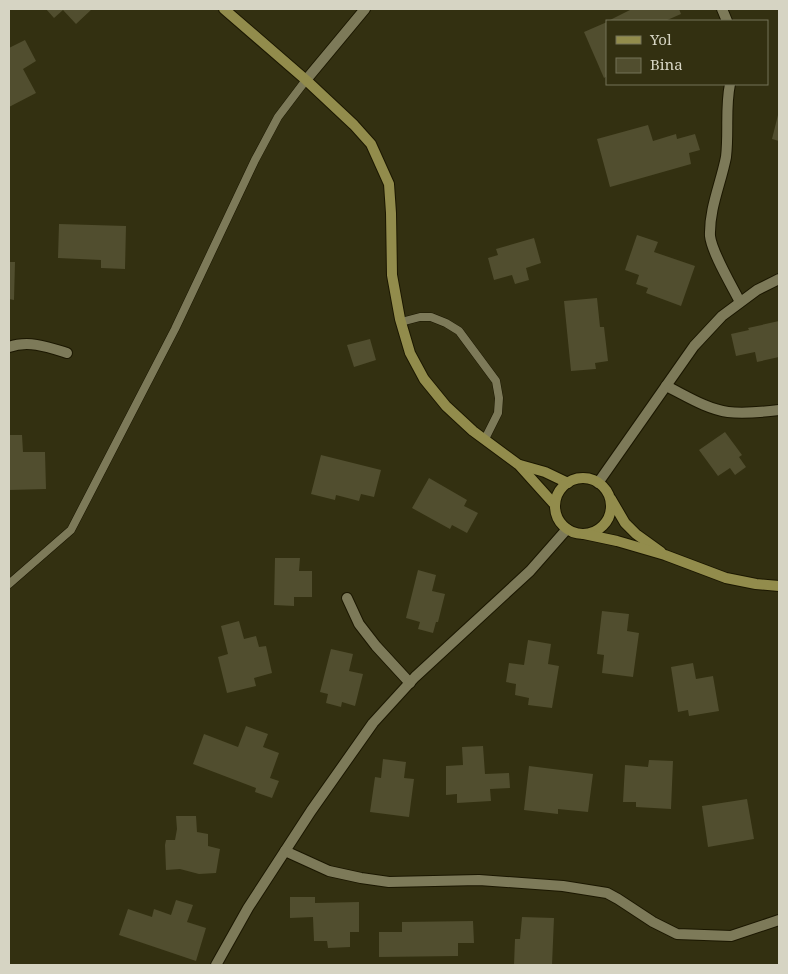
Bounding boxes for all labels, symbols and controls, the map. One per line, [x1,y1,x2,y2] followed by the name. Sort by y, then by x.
[606,20,768,85] legend
[649,29,672,49] text: Yol
[650,54,683,74] text: Bina

